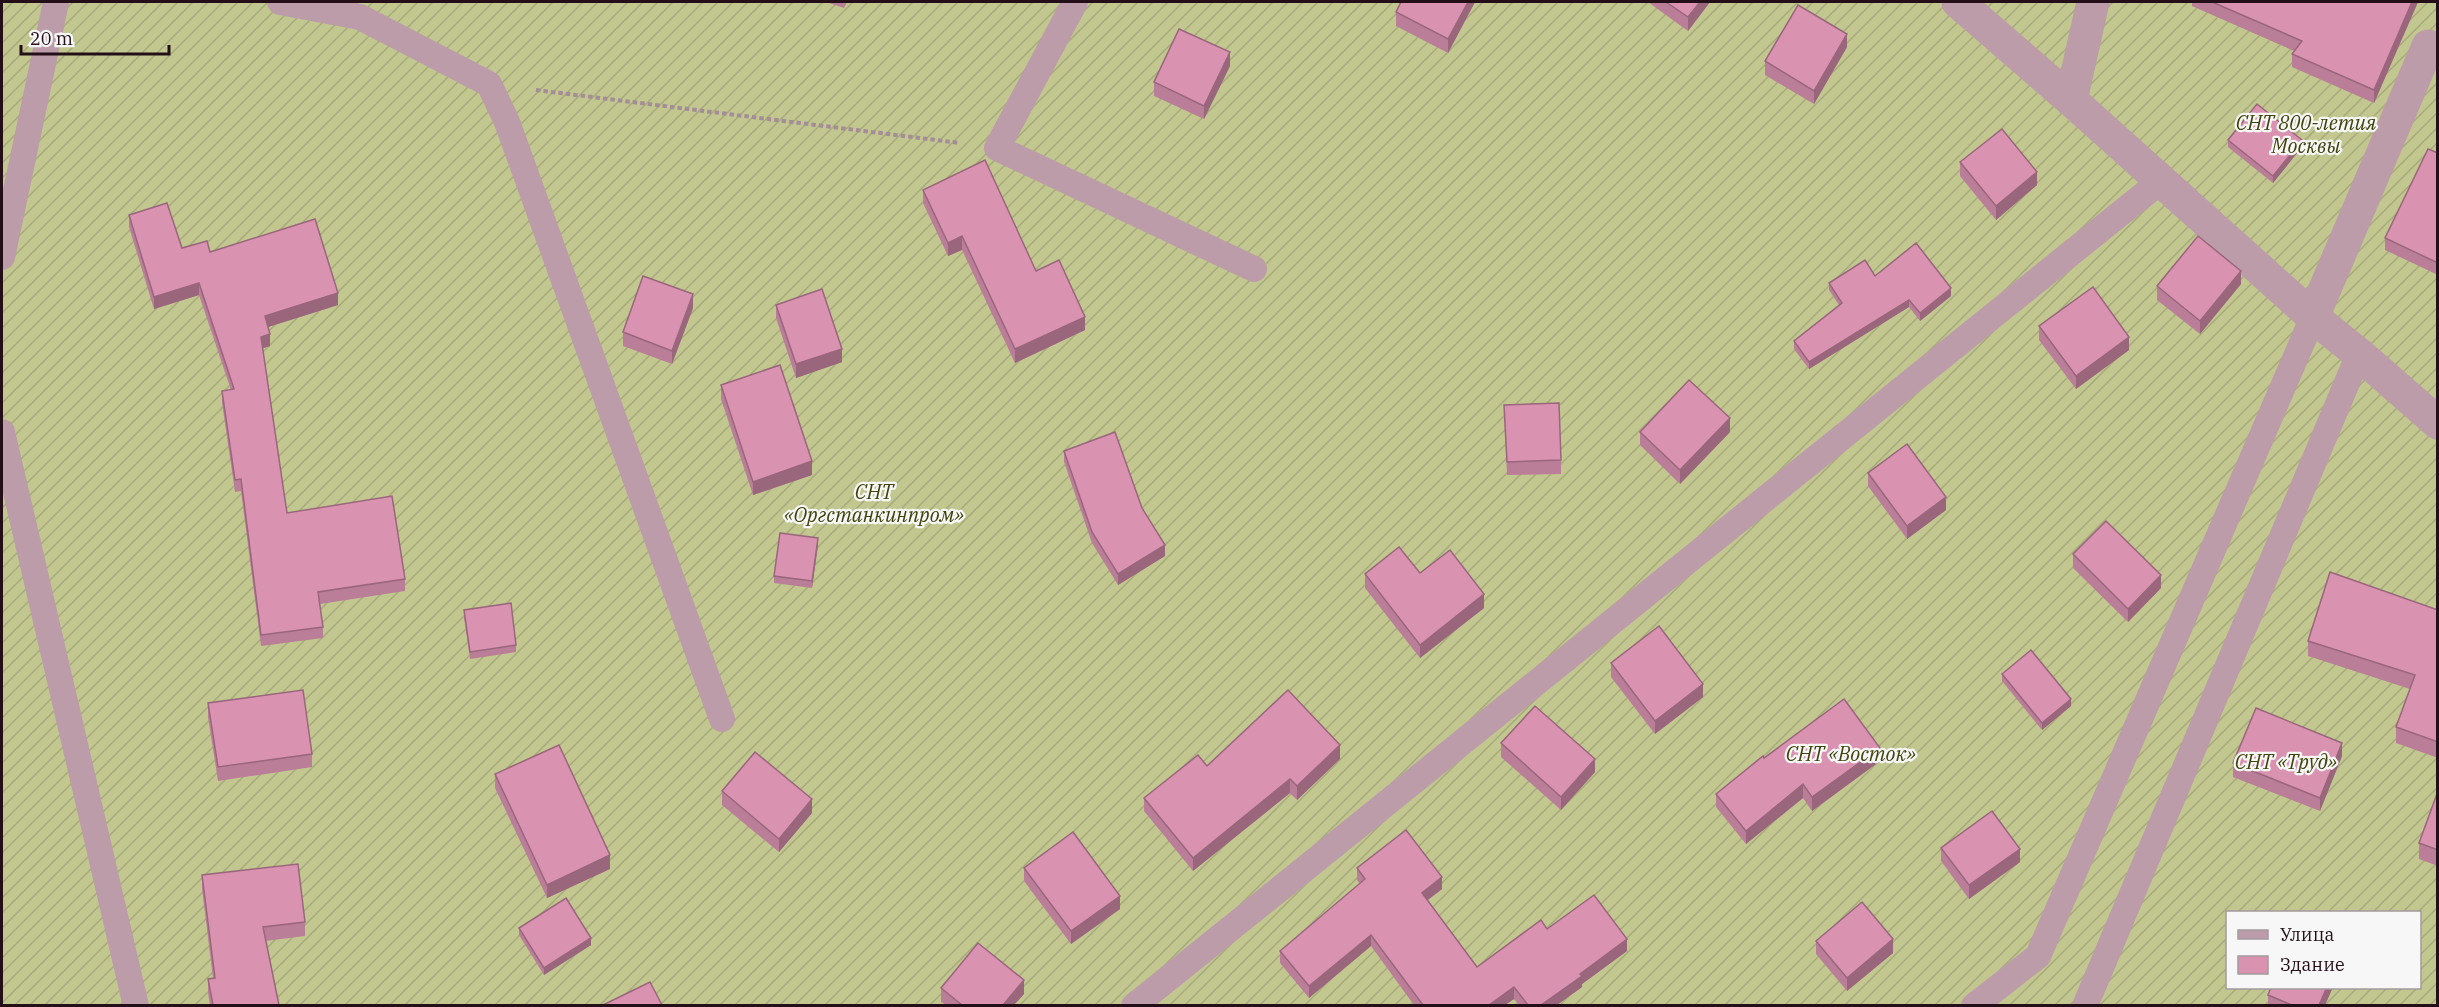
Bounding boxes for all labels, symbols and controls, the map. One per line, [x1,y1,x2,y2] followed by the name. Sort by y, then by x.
[21,18,170,56] scale bar
[30,27,73,50] text: 20 m
[2236,109,2377,159] park label: СНТ 800-летия Москвы
[784,478,964,528] park label: СНТ «Оргстанкинпром»
[1786,740,1916,767] park label: СНТ «Восток»
[2235,748,2337,775] park label: СНТ «Труд»
[2226,911,2421,989] legend
[2280,923,2335,946] text: Улица
[2280,953,2345,976] text: Здание

